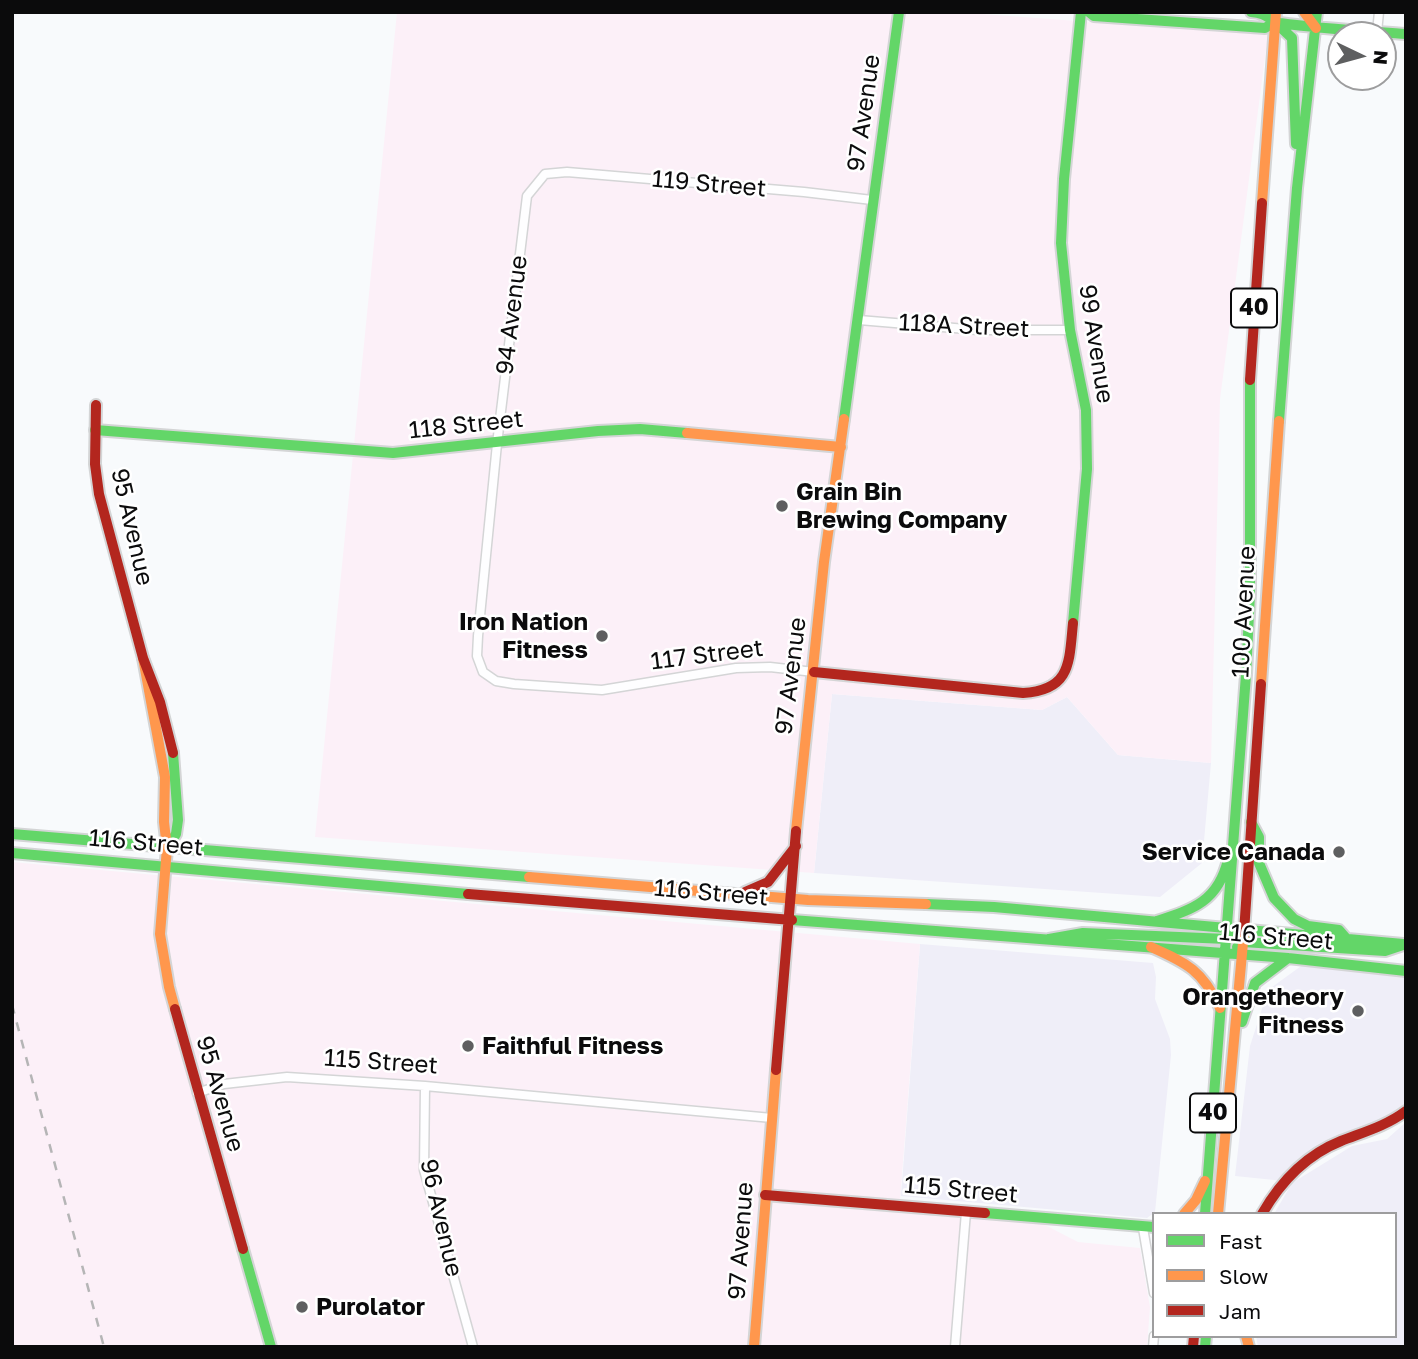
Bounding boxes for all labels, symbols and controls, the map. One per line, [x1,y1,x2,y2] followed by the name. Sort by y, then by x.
[1327,21,1397,91] north arrow
[1369,49,1394,66] text: N
[842,53,886,173] street label: 97 Avenue
[651,165,767,203] street label: 119 Street
[490,254,534,376] street label: 94 Avenue
[1072,283,1120,405] street label: 99 Avenue
[1231,288,1277,328] road number: 40
[898,308,1030,344] street label: 118A Street
[407,405,525,445] street label: 118 Street
[105,466,159,588] street label: 95 Avenue
[796,478,1007,534] place label: Grain Bin Brewing Company
[774,498,790,514] marker: Grain Bin Brewing Company
[1226,545,1262,679] street label: 100 Avenue
[459,608,588,664] place label: Iron Nation Fitness
[770,616,812,736] street label: 97 Avenue
[594,628,610,644] marker: Iron Nation Fitness
[649,634,765,676] street label: 117 Street
[88,824,204,862] street label: 116 Street
[1142,838,1325,866] place label: Service Canada
[1331,844,1347,860] marker: Service Canada
[653,874,769,912] street label: 116 Street
[1218,918,1334,956] street label: 116 Street
[1182,983,1344,1039] place label: Orangetheory Fitness
[1350,1003,1366,1019] marker: Orangetheory Fitness
[482,1032,664,1060] place label: Faithful Fitness
[190,1033,250,1155] street label: 95 Avenue
[460,1038,476,1054] marker: Faithful Fitness
[323,1044,439,1080] street label: 115 Street
[1190,1094,1236,1132] road number: 40
[413,1156,469,1280] street label: 96 Avenue
[903,1171,1019,1209] street label: 115 Street
[723,1181,759,1301] street label: 97 Avenue
[1152,1212,1397,1338] legend
[1219,1228,1262,1254] text: Fast
[1219,1263,1268,1289] text: Slow
[316,1293,425,1321] place label: Purolator
[1219,1298,1261,1324] text: Jam
[294,1299,310,1315] marker: Purolator

